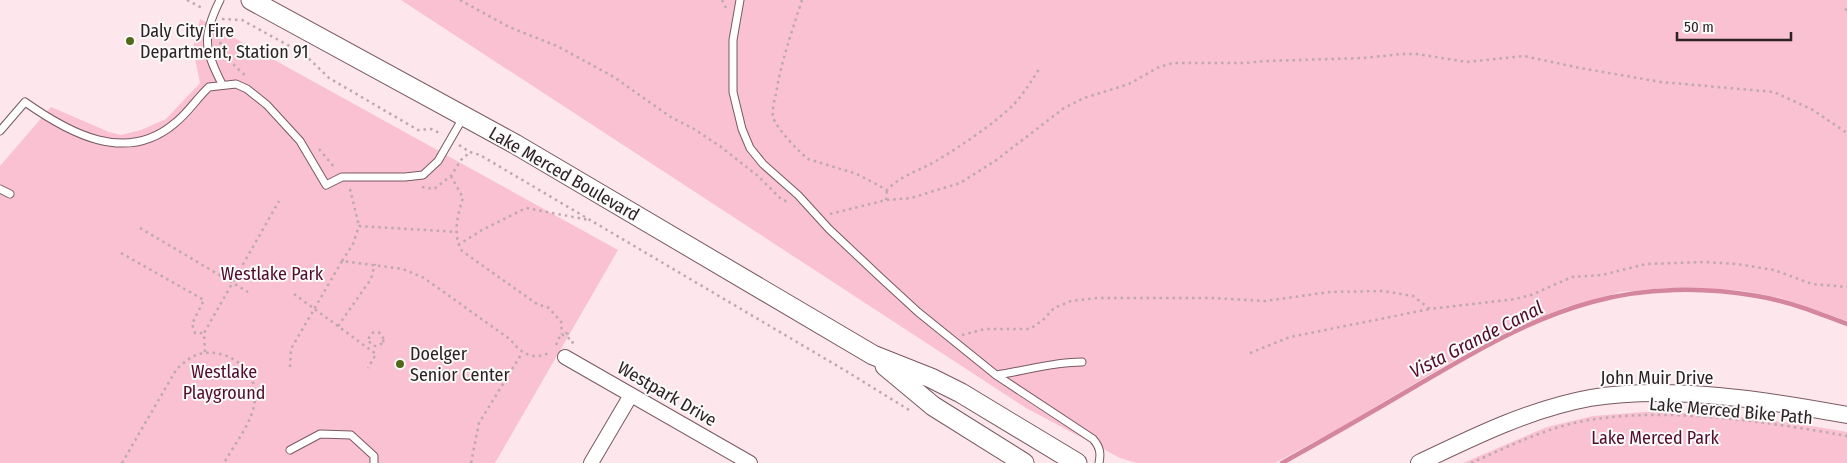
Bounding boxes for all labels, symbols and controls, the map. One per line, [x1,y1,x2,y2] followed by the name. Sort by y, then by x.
[1677,10,1791,42] scale bar
[1684,18,1714,36] text: 50 m
[140,20,309,63] place label: Daly City Fire Department, Station 91
[124,35,136,47] marker: Daly City Fire Department, Station 91
[485,122,643,226] street label: Lake Merced Boulevard
[221,263,324,285] park label: Westlake Park
[1406,296,1547,383] water label: Vista Grande Canal
[410,343,510,386] place label: Doelger Senior Center
[613,357,721,431] street label: Westpark Drive
[394,358,406,370] marker: Doelger Senior Center
[183,361,265,404] park label: Westlake Playground
[1601,367,1714,389] street label: John Muir Drive
[1648,393,1814,429] street label: Lake Merced Bike Path
[1591,427,1719,449] park label: Lake Merced Park

